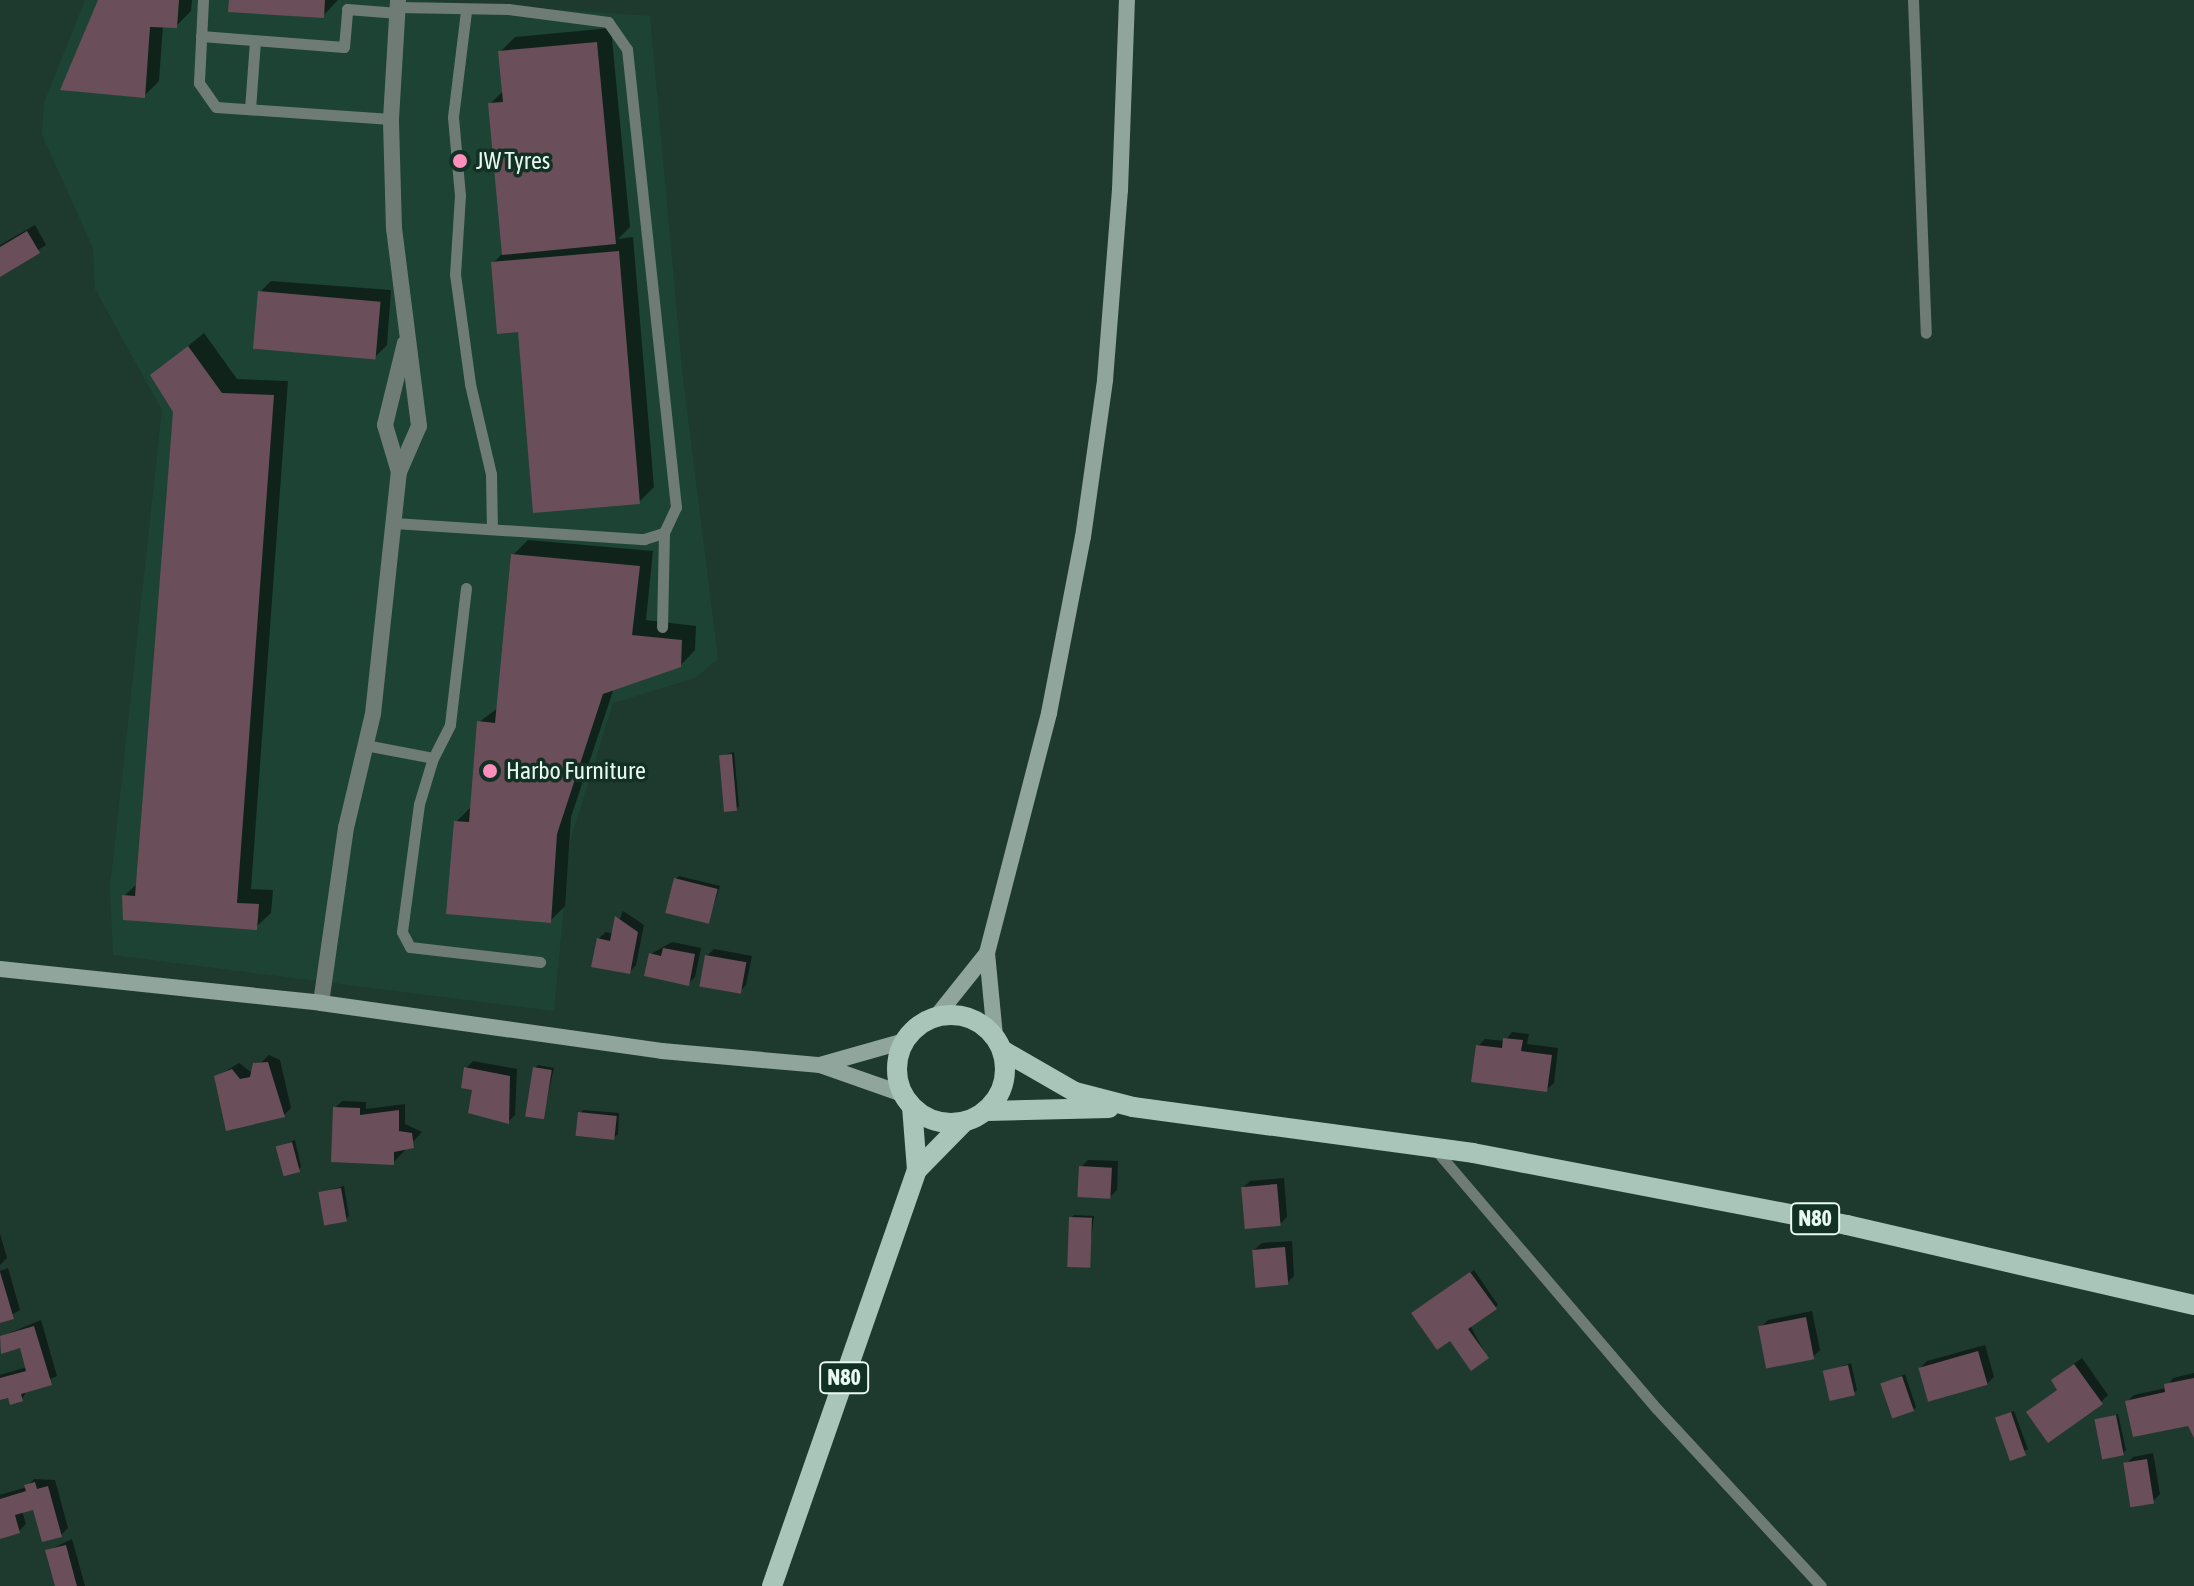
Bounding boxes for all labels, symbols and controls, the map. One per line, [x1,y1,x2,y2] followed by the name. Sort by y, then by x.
[476,147,550,175] place label: JW Tyres
[451,152,469,170] marker: JW Tyres
[506,757,646,785] place label: Harbo Furniture
[481,762,499,780] marker: Harbo Furniture
[1789,1201,1841,1237] road number: N80
[818,1360,870,1396] road number: N80

